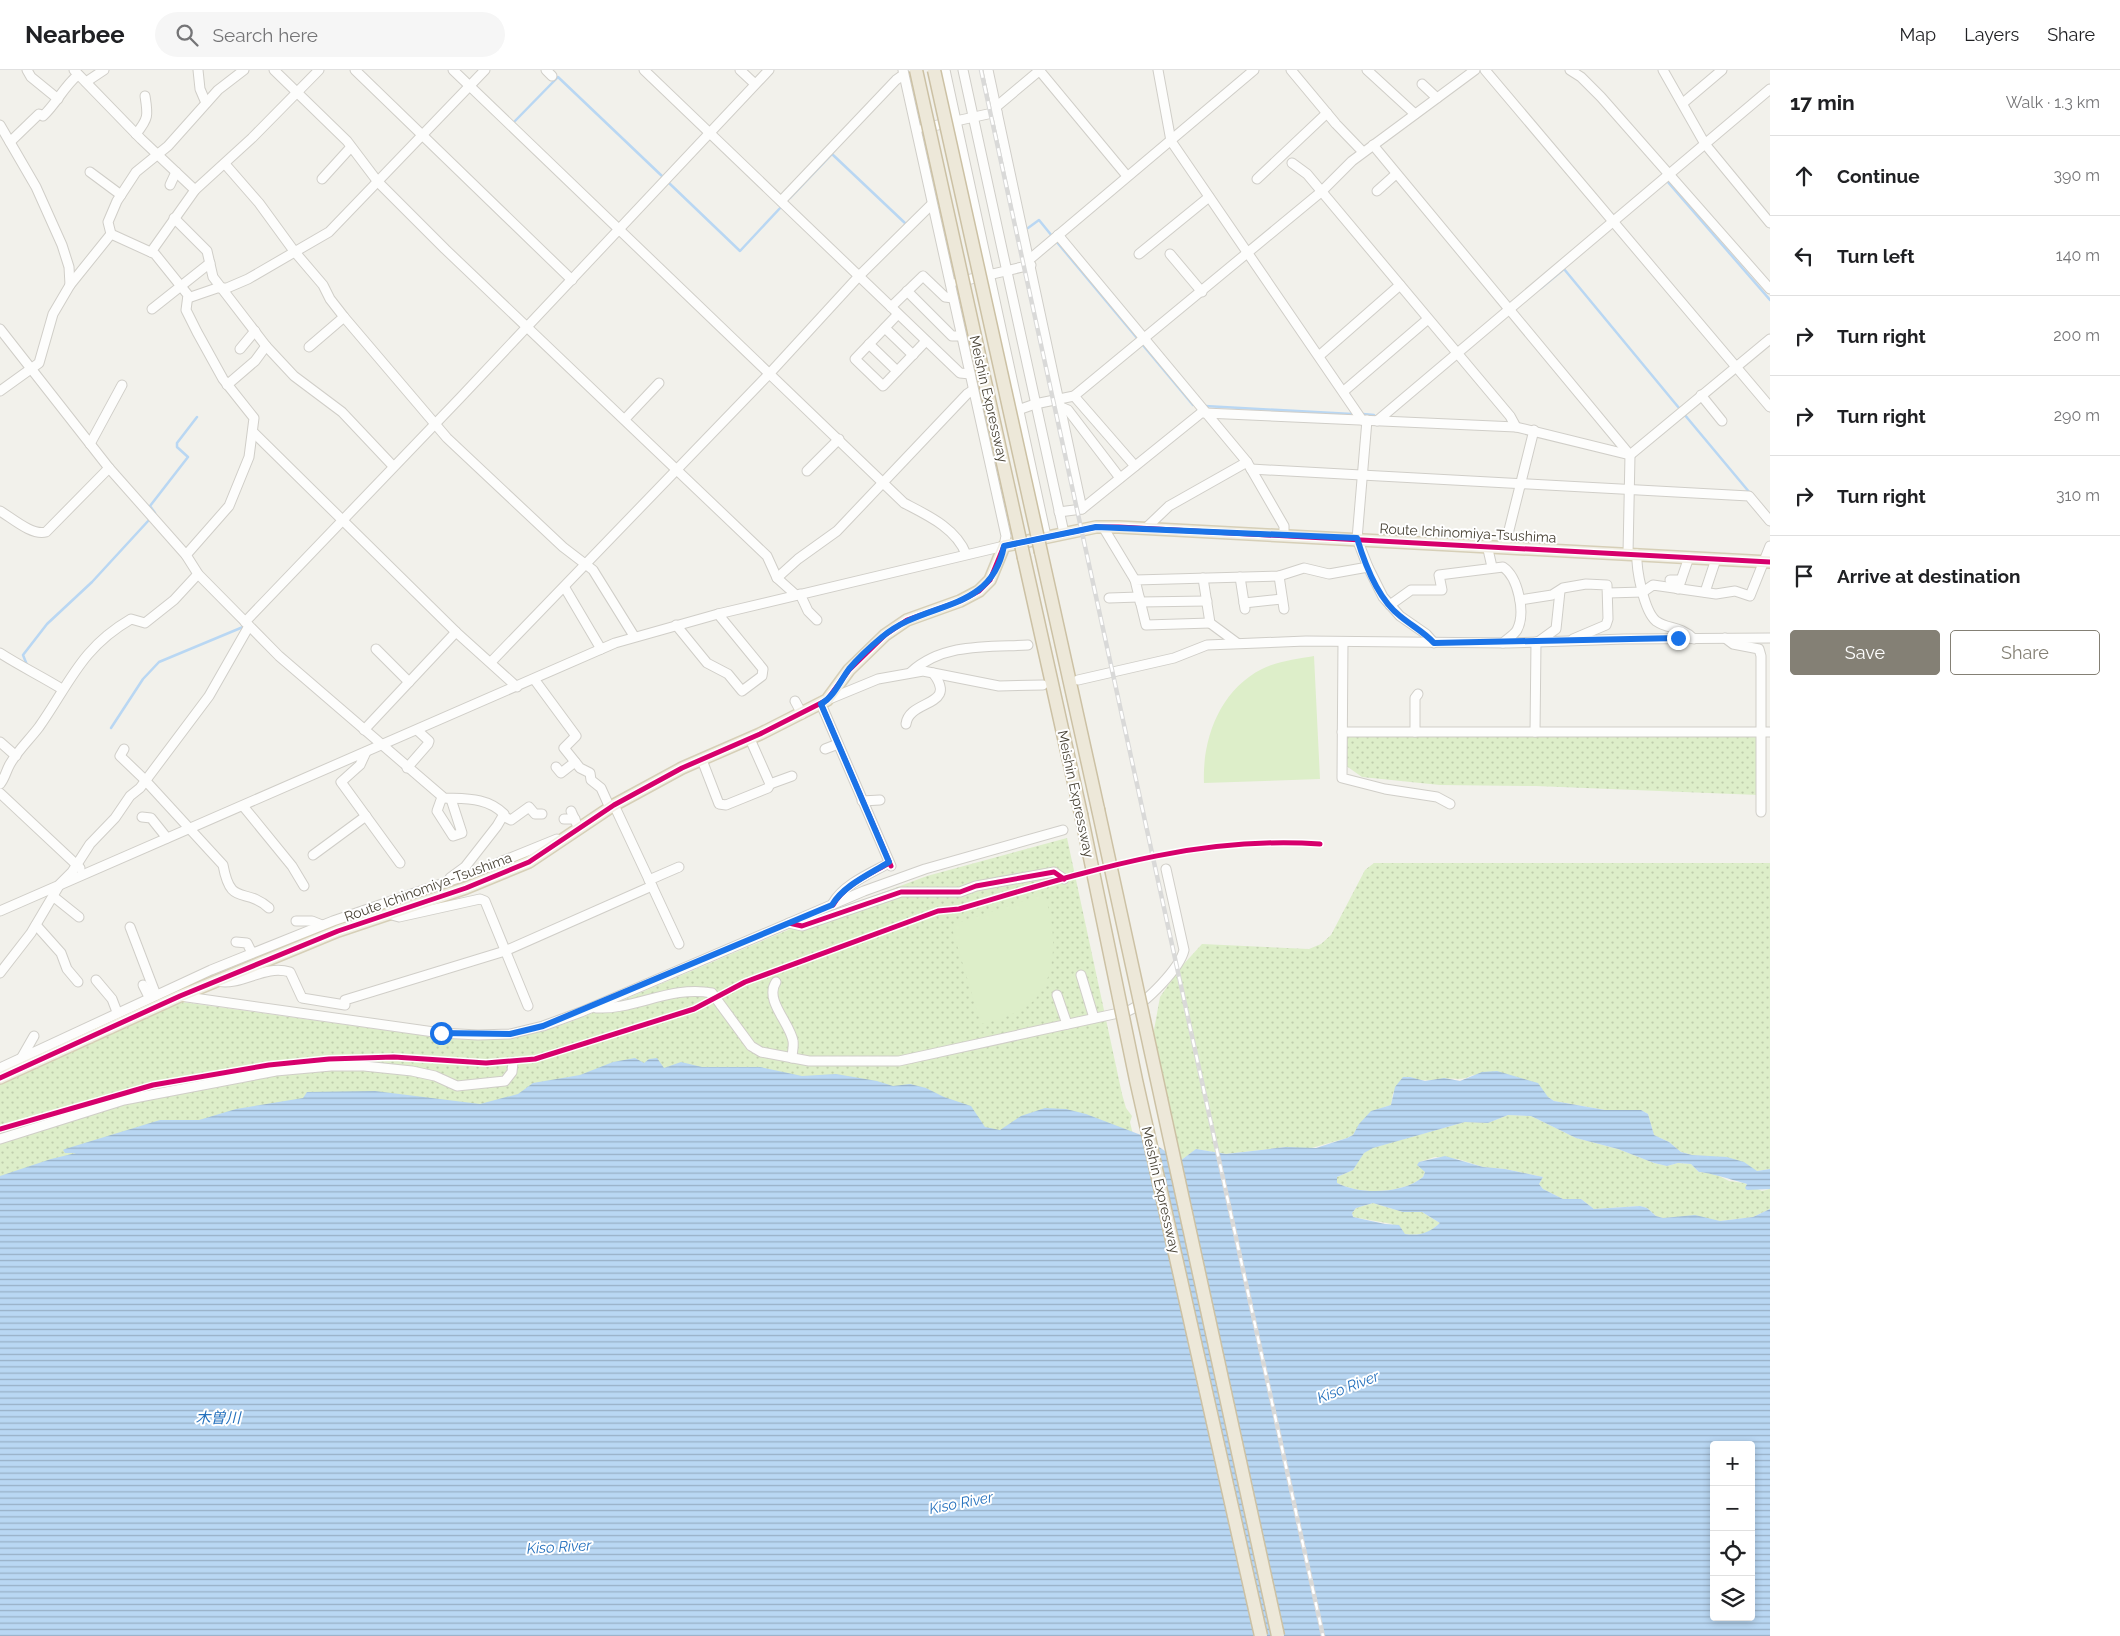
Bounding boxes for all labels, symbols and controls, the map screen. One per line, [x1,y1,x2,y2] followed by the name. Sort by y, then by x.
[155,12,505,57] search box
[25,20,125,49] text: Nearbee
[173,21,201,49] icon: search
[213,24,318,46] text: Search here
[1900,24,1936,45] text: Map
[1964,24,2019,45] text: Layers
[2047,24,2095,45] text: Share
[1790,90,1855,115] text: 17 min
[2006,93,2100,112] text: Walk · 1.3 km
[1790,162,1818,190] icon: ahead
[1837,165,1920,187] text: Continue
[2054,166,2100,185] text: 390 m
[1790,242,1818,270] icon: left
[1837,245,1914,267] text: Turn left
[2056,246,2100,265] text: 140 m
[1790,322,1818,350] icon: right
[1837,325,1926,347] text: Turn right
[2053,326,2100,345] text: 200 m
[967,334,1011,464] street label: Meishin Expressway
[1790,402,1818,430] icon: right
[1837,405,1926,427] text: Turn right
[2054,406,2100,425] text: 290 m
[1790,482,1818,510] icon: right
[1837,485,1926,507] text: Turn right
[2056,486,2100,505] text: 310 m
[1379,520,1557,546] street label: Route Ichinomiya-Tsushima
[1790,562,1818,590] icon: arrive
[1837,565,2021,587] text: Arrive at destination
[1667,627,1690,650] route end
[1790,630,1940,675] button: Save
[1950,630,2100,675] button: Share
[1055,729,1097,860] street label: Meishin Expressway
[342,849,514,925] street label: Route Ichinomiya-Tsushima
[430,1022,453,1045] route start
[1139,1125,1183,1255] street label: Meishin Expressway
[1315,1367,1382,1407] water label: Kiso River
[195,1409,242,1427] water label: 木曽川
[1710,1441,1755,1621] map controls
[1710,1441,1755,1486] button: +
[1710,1486,1755,1531] button: −
[928,1488,995,1518] water label: Kiso River
[1710,1531,1755,1576] button: locate
[526,1536,593,1558] water label: Kiso River
[1710,1576,1755,1621] button: layers

